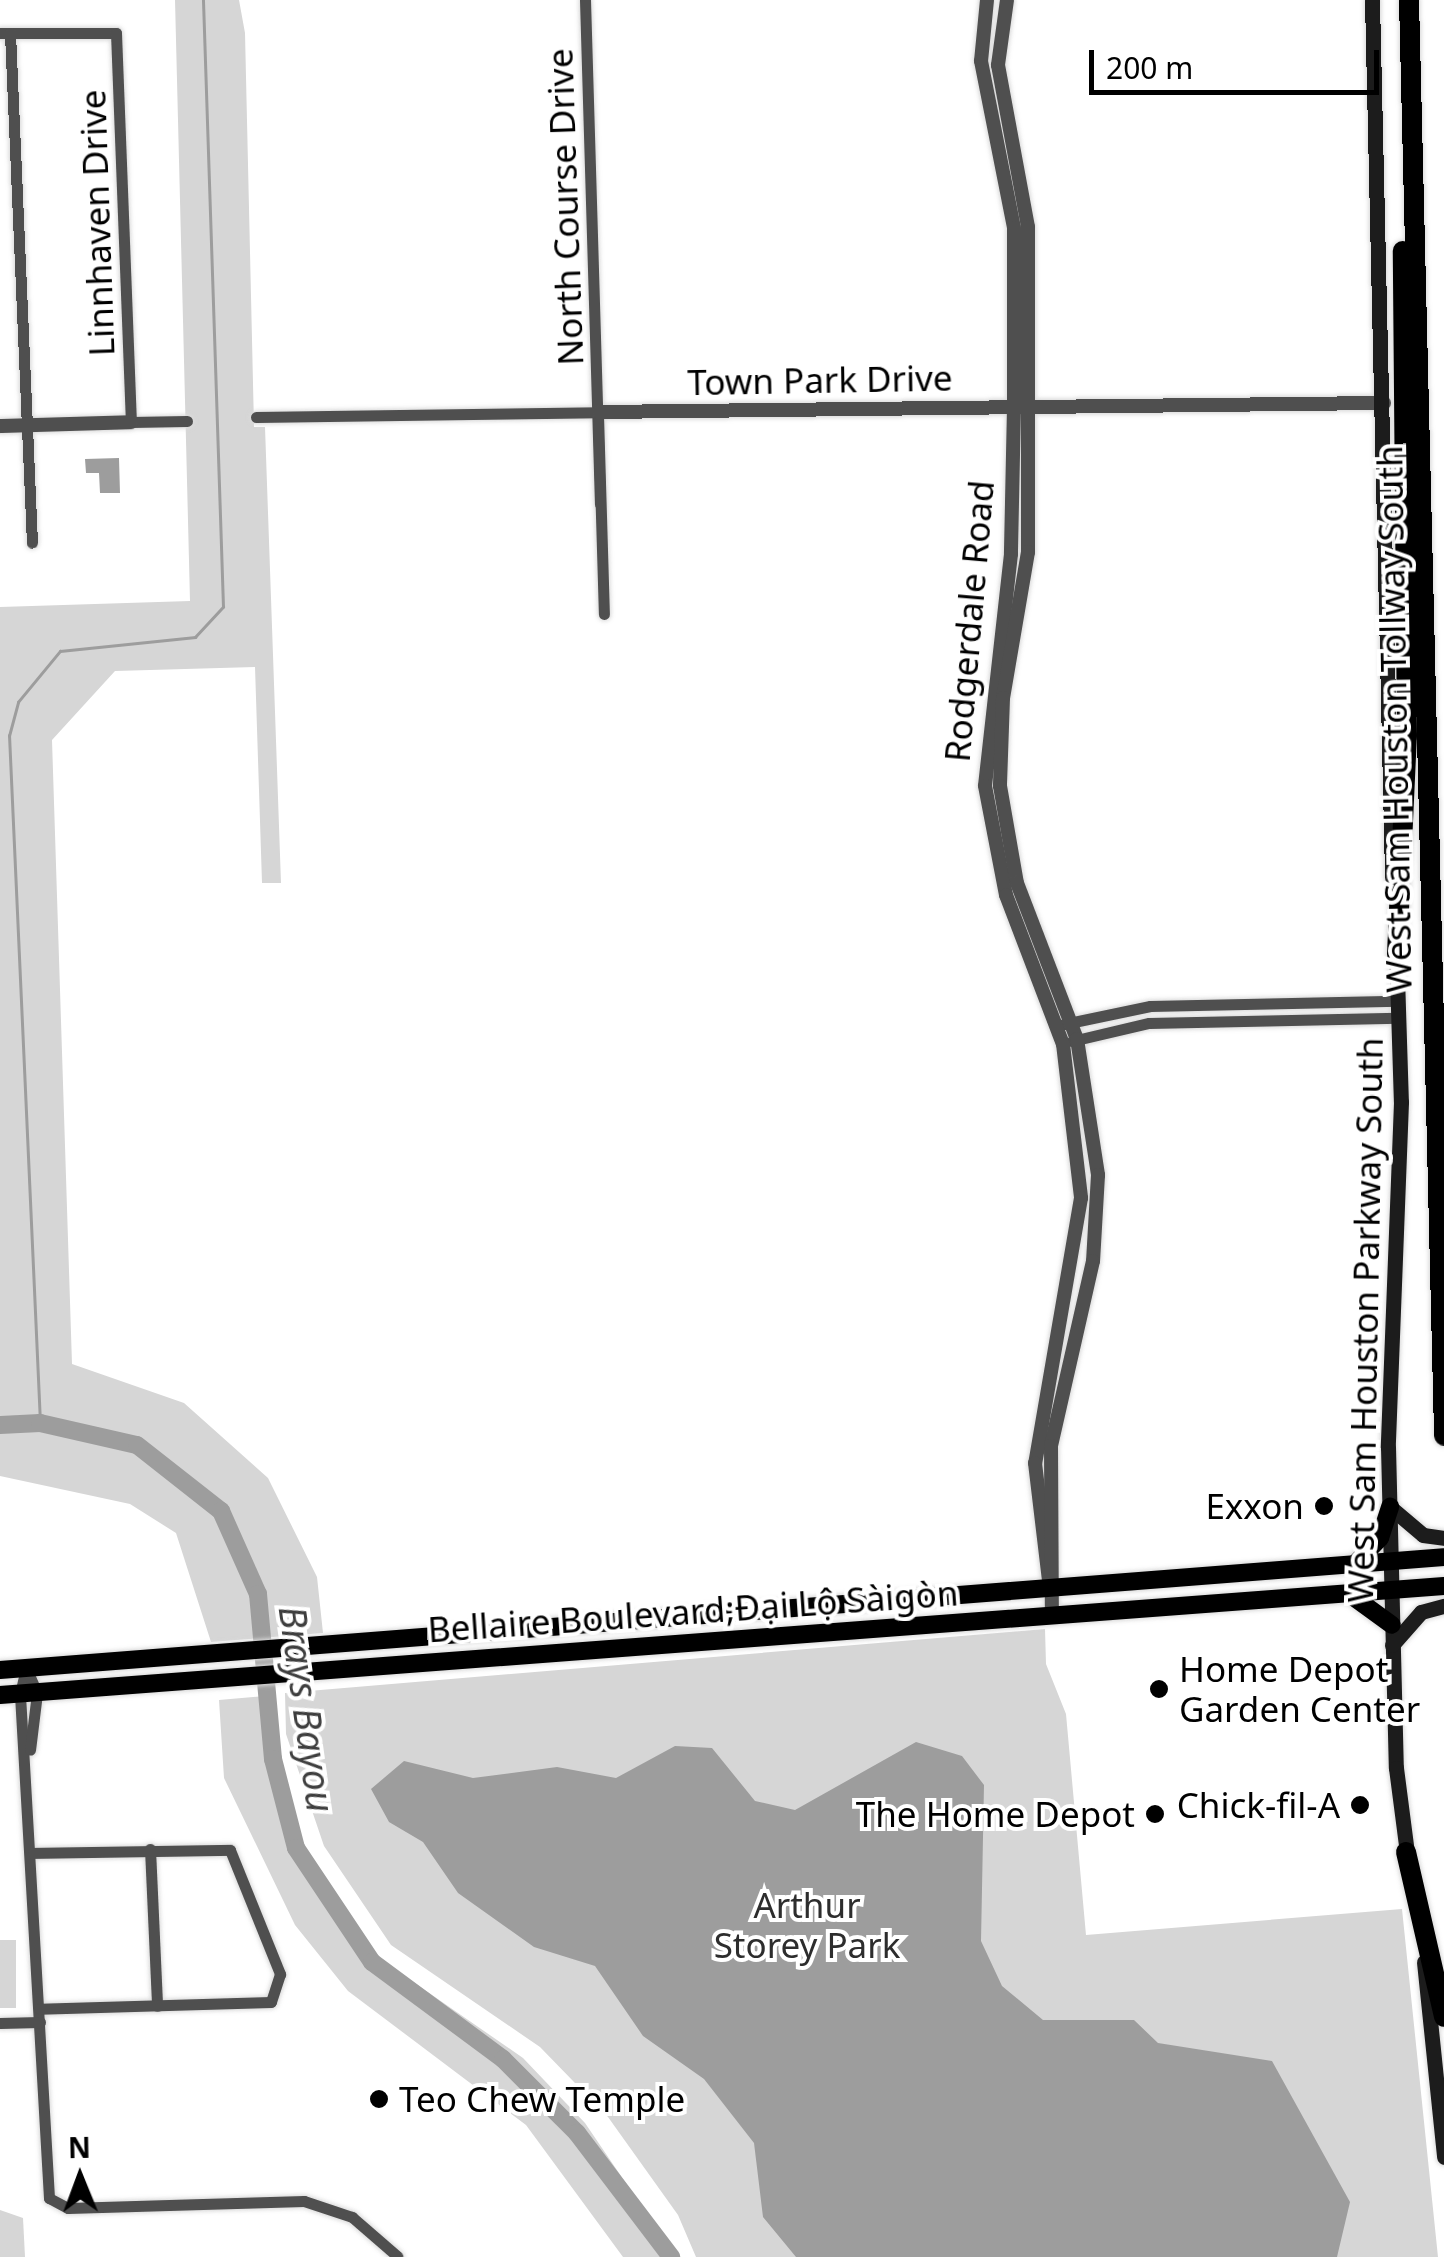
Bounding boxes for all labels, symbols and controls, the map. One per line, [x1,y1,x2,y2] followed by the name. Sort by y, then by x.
[1094,30,1384,92] scale bar
[1106,47,1193,88] text: 200 m
[538,48,592,366] street label: North Course Drive
[71,89,123,357] street label: Linnhaven Drive
[687,357,953,403] street label: Town Park Drive
[1368,445,1420,993] street label: West Sam Houston Tollway South
[936,478,1002,764] street label: Rodgerdale Road
[1339,1037,1391,1603] street label: West Sam Houston Parkway South
[1205,1485,1304,1527] place label: Exxon
[1313,1495,1335,1517] marker: Exxon
[426,1572,960,1650] street label: Bellaire Boulevard;Đại Lộ Sàigòn
[270,1603,344,1815] water label: Brays Bayou
[1179,1648,1420,1730] place label: Home Depot Garden Center
[1148,1678,1170,1700] marker: Home Depot Garden Center
[1177,1784,1340,1826] place label: Chick-fil-A
[856,1793,1135,1835] place label: The Home Depot
[1349,1794,1371,1816] marker: Chick-fil-A
[1144,1803,1166,1825] marker: The Home Depot
[714,1884,900,1966] park label: Arthur Storey Park
[399,2078,685,2120] place label: Teo Chew Temple
[368,2088,390,2110] marker: Teo Chew Temple
[30,2127,130,2227] north arrow
[68,2128,91,2166] text: N

